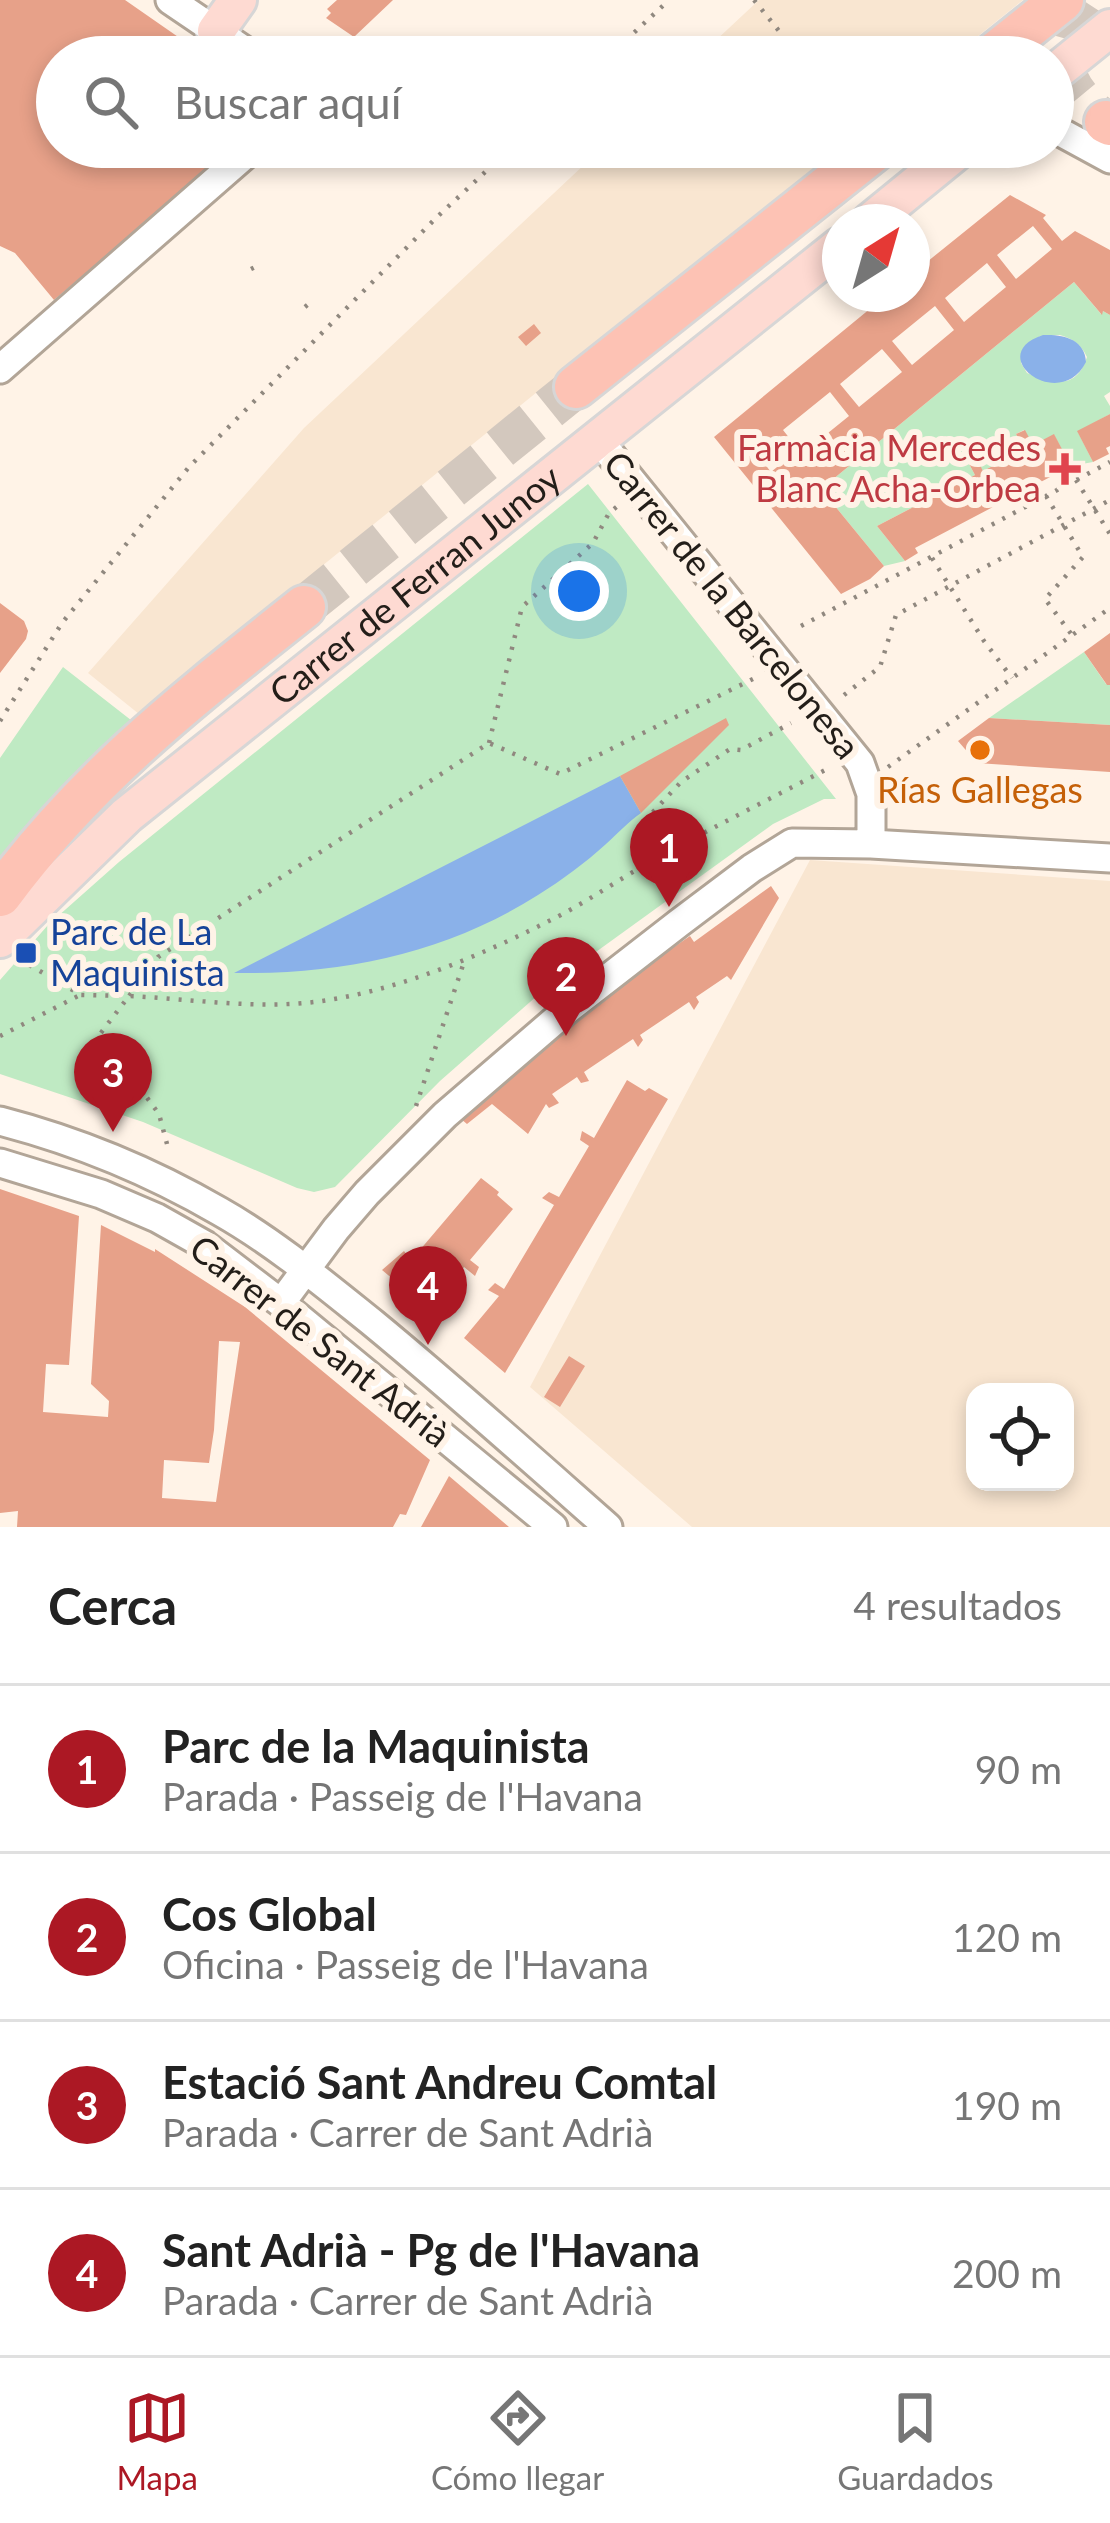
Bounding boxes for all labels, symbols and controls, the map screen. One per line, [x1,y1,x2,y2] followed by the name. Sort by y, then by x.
[36,36,1074,168] search box
[78,69,144,135] icon: search
[174,75,401,129] text: Buscar aquí
[822,204,930,312] north arrow
[737,425,1041,510] place label: Farmàcia Mercedes Blanc Acha-Orbea
[595,442,870,767] street label: Carrer de la Barcelonesa
[260,455,569,714] street label: Carrer de Ferran Junoy
[1052,456,1078,482] marker: Farmàcia Mercedes Blanc Acha-Orbea
[549,561,609,621] your location
[967,737,993,763] marker: Rías Gallegas
[877,767,1083,811] place label: Rías Gallegas
[630,808,708,907] pin: 1
[50,909,225,994] place label: Parc de La Maquinista
[527,937,605,1036] pin: 2
[13,940,39,966] marker: Parc de La Maquinista
[74,1033,152,1132] pin: 3
[182,1225,459,1455] street label: Carrer de Sant Adrià
[389,1246,467,1345] pin: 4
[966,1383,1074,1491] map controls
[966,1383,1074,1491] button: locate
[48,1575,177,1636] text: Cerca
[853,1582,1062,1628] text: 4 resultados
[162,1719,590,1773] text: Parc de la Maquinista
[76,1746,98,1792] text: 1
[975,1746,1062,1792] text: 90 m
[162,1773,643,1819] text: Parada · Passeig de l'Havana
[162,1887,377,1941] text: Cos Global
[76,1914,98,1960] text: 2
[952,1914,1062,1960] text: 120 m
[162,1941,649,1987] text: Oficina · Passeig de l'Havana
[162,2055,717,2109] text: Estació Sant Andreu Comtal
[76,2082,98,2128] text: 3
[952,2082,1062,2128] text: 190 m
[162,2109,653,2155] text: Parada · Carrer de Sant Adrià
[162,2223,700,2277] text: Sant Adrià - Pg de l'Havana
[76,2250,98,2296] text: 4
[952,2250,1062,2296] text: 200 m
[162,2277,653,2323] text: Parada · Carrer de Sant Adrià
[116,2385,198,2497] tab: Mapa
[431,2385,604,2497] tab: Cómo llegar
[837,2385,994,2497] tab: Guardados

